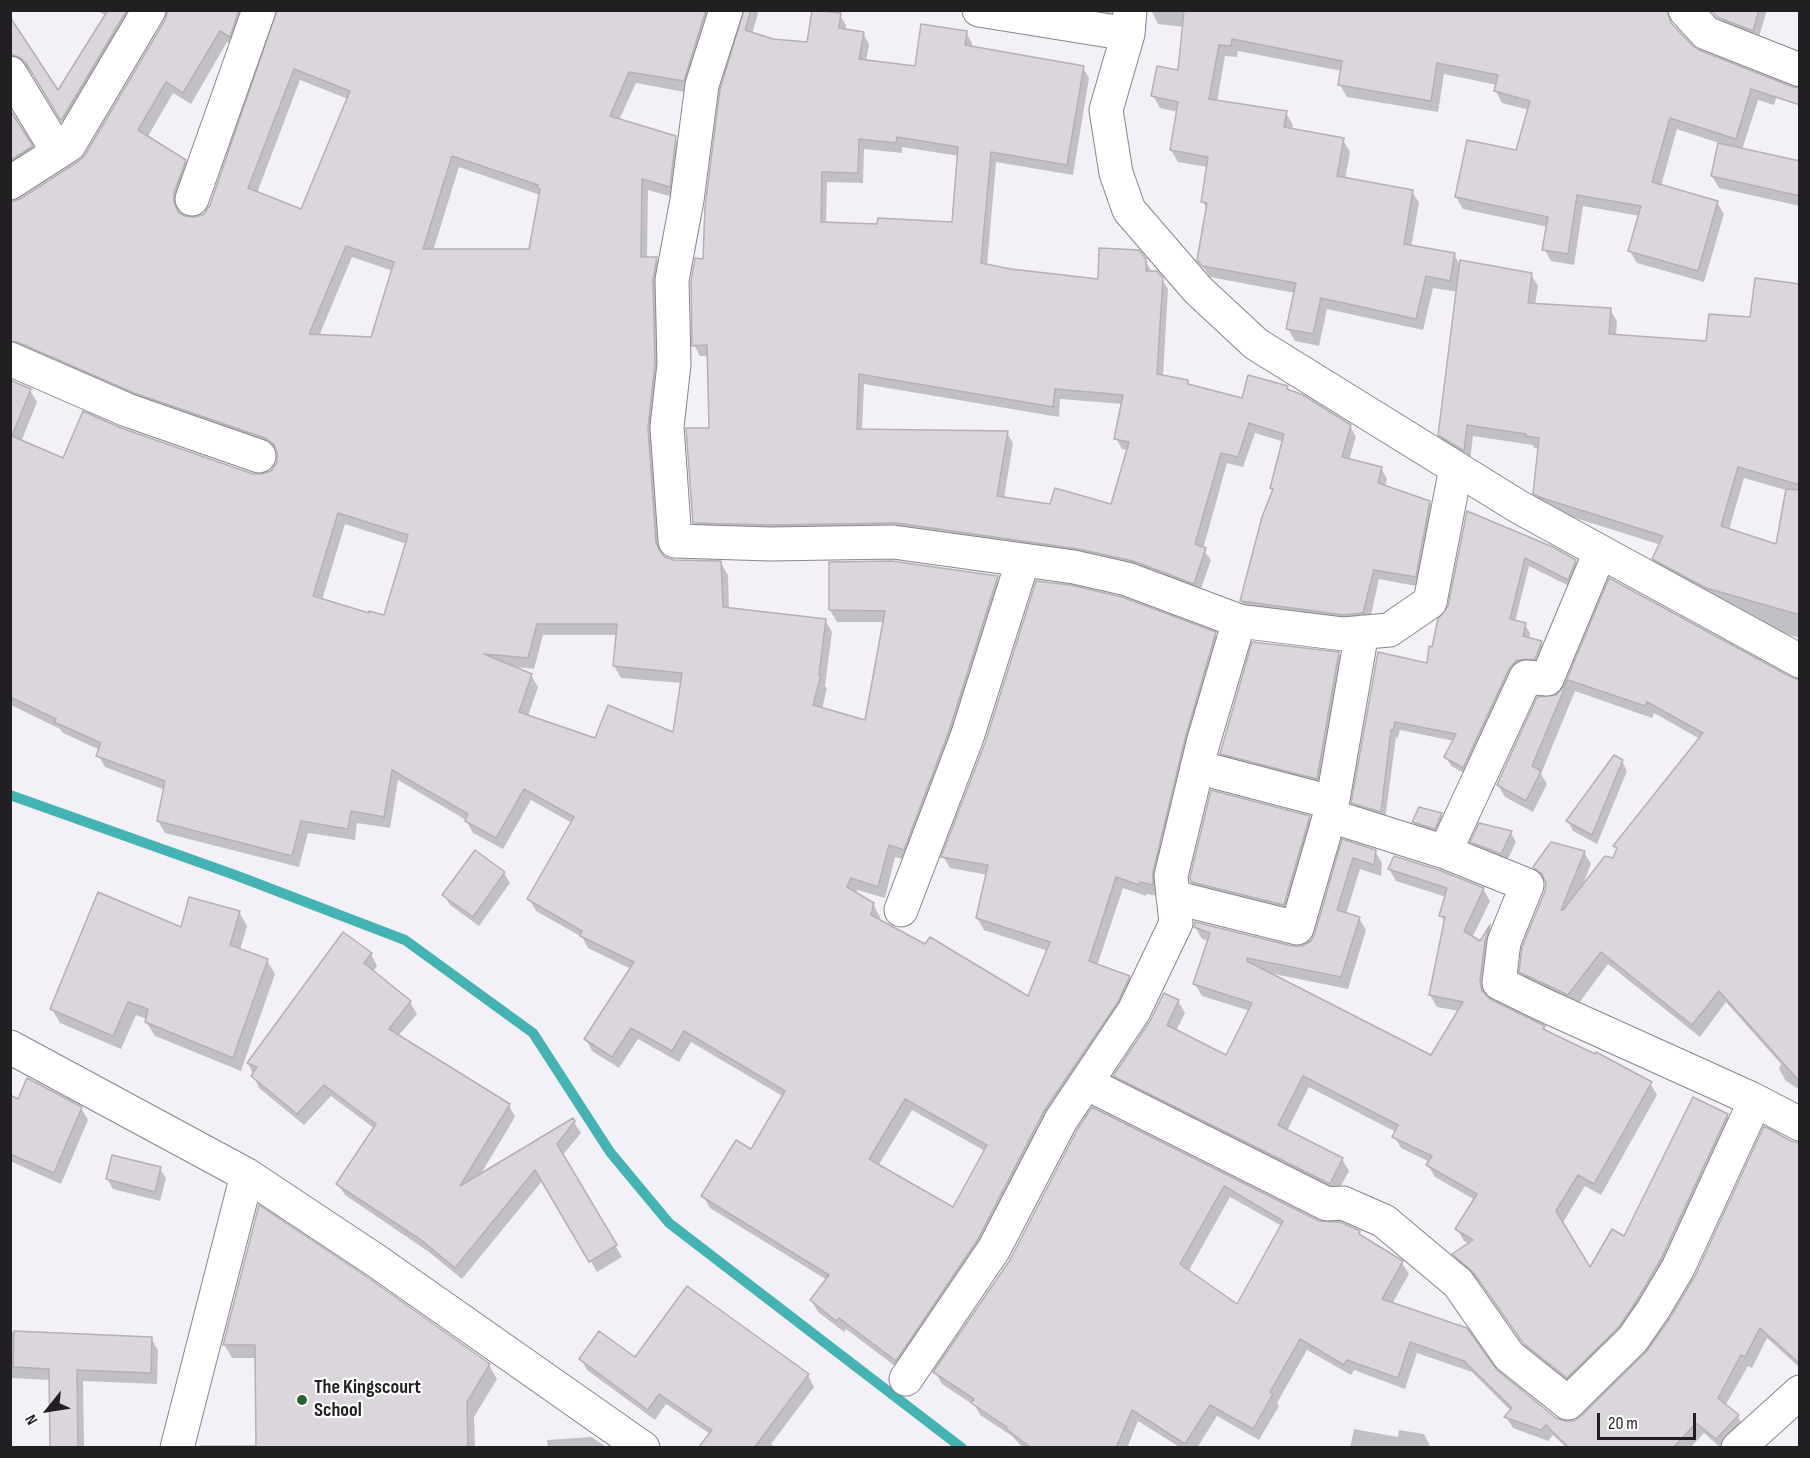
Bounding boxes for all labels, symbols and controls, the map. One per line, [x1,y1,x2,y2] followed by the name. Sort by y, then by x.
[314,1376,421,1423] place label: The Kingscourt School
[18,1380,78,1440] north arrow
[295,1393,309,1407] marker: The Kingscourt School
[1600,1401,1699,1439] scale bar
[22,1411,42,1428] text: N
[1608,1413,1638,1434] text: 20 m

